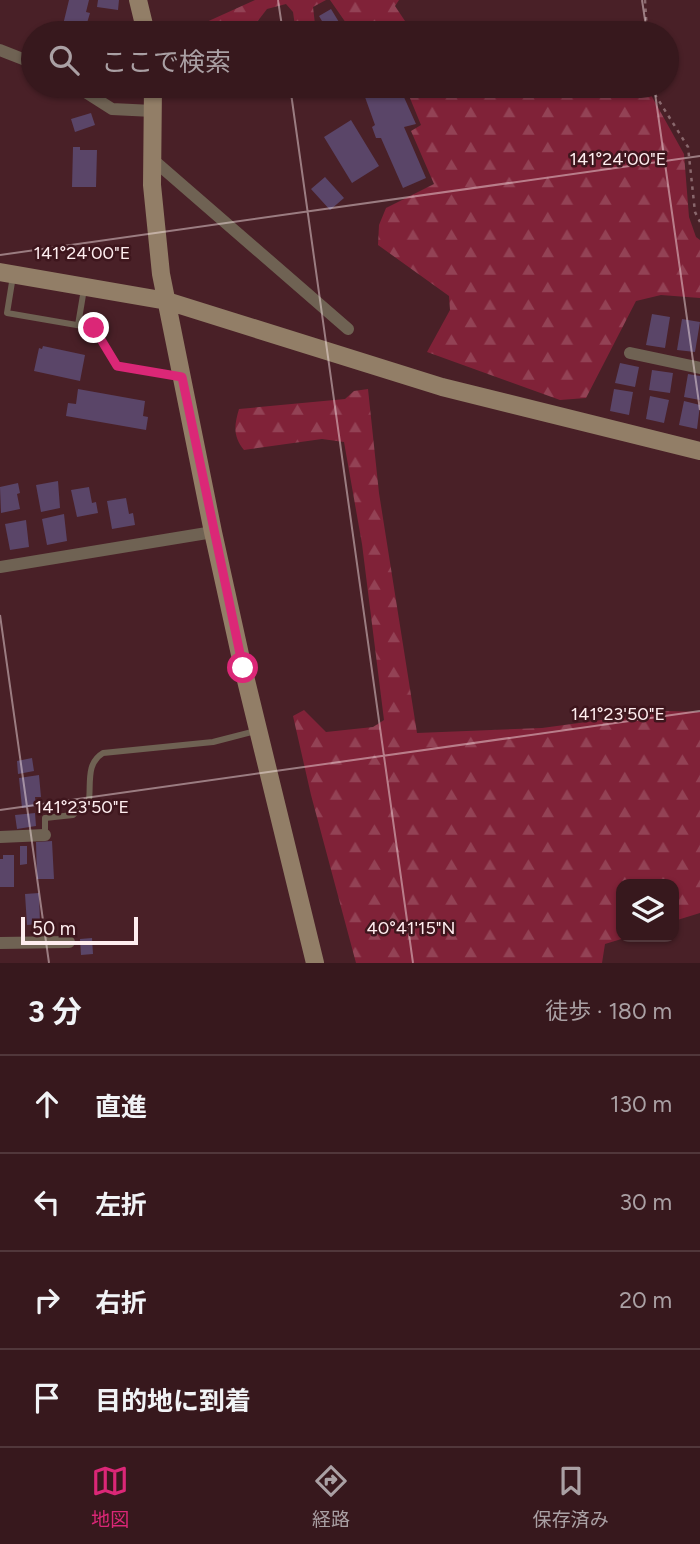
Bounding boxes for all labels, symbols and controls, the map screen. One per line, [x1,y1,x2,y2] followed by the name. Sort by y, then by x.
[21,21,679,98] search box
[45,41,83,79] icon: search
[101,46,231,78] text: ここで検索
[569,148,667,170] text: 141°24'00"E
[33,242,131,264] text: 141°24'00"E
[78,312,109,343] route end
[227,652,258,683] route start
[571,703,665,725] text: 141°23'50"E
[35,796,129,818] text: 141°23'50"E
[616,879,679,942] map controls
[616,879,679,942] button: layers
[21,914,138,946] scale bar
[32,917,76,940] text: 50 m
[366,917,456,939] text: 40°41'15"N
[28,993,82,1030] text: 3 分
[545,997,672,1025] text: 徒歩 · 180 m
[28,1085,66,1123] icon: ahead
[610,1090,672,1118] text: 130 m
[95,1091,147,1123] text: 直進
[28,1183,66,1221] icon: left
[619,1188,672,1216] text: 30 m
[95,1189,147,1221] text: 左折
[28,1281,66,1319] icon: right
[619,1286,672,1314] text: 20 m
[95,1287,147,1319] text: 右折
[28,1379,66,1417] icon: arrive
[95,1385,251,1417] text: 目的地に到着
[91,1462,129,1531] tab: 地図
[312,1462,350,1531] tab: 経路
[533,1462,609,1531] tab: 保存済み

